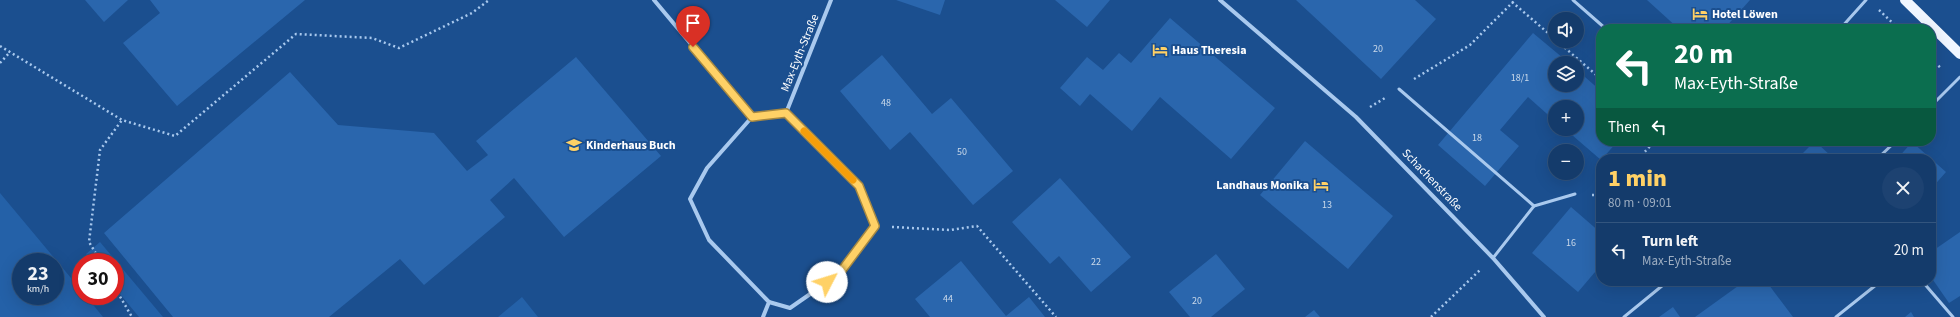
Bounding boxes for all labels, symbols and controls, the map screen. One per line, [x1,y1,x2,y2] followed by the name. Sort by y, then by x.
[1691,5,1709,23] hotel icon: Hotel Löwen
[676,6,710,47] pin
[1712,6,1778,23] place label: Hotel Löwen
[777,11,823,94] street label: Max-Eyth-Straße
[682,12,704,34] icon: arrive
[1548,12,1584,180] map controls
[1548,12,1584,48] button: sound
[1674,34,1733,74] text: 20 m
[1608,40,1660,92] icon: left
[1151,41,1169,59] hotel icon: Haus Theresia
[1172,42,1247,59] place label: Haus Theresia
[1373,42,1383,56] house number: 20
[1548,56,1584,92] button: layers
[1511,71,1529,85] house number: 18/1
[1674,71,1798,96] text: Max-Eyth-Straße
[881,96,891,110] house number: 48
[1548,100,1584,136] button: +
[1648,116,1670,138] icon: left
[1608,117,1640,138] text: Then
[1472,131,1482,145] house number: 18
[565,136,583,154] school or university icon: Kinderhaus Buch
[586,137,676,154] place label: Kinderhaus Buch
[1548,144,1584,180] button: −
[957,145,967,159] house number: 50
[1398,145,1466,215] street label: Schachenstraße
[1608,161,1667,196] text: 1 min
[1882,167,1924,209] button: close
[1312,176,1330,194] hotel icon: Landhaus Monika
[1216,177,1309,194] place label: Landhaus Monika
[1608,194,1672,212] text: 80 m · 09:01
[1322,198,1332,212] house number: 13
[1642,231,1698,252] text: Turn left
[1566,236,1576,250] house number: 16
[1608,240,1630,262] icon: left
[1894,240,1924,261] text: 20 m
[1642,252,1731,270] text: Max-Eyth-Straße
[72,253,124,305] speed limit sign: 30
[1091,255,1101,269] house number: 22
[27,260,49,288] text: 23
[806,261,848,303] position arrow
[27,282,49,296] text: km/h
[943,292,953,306] house number: 44
[1192,294,1202,308] house number: 20

